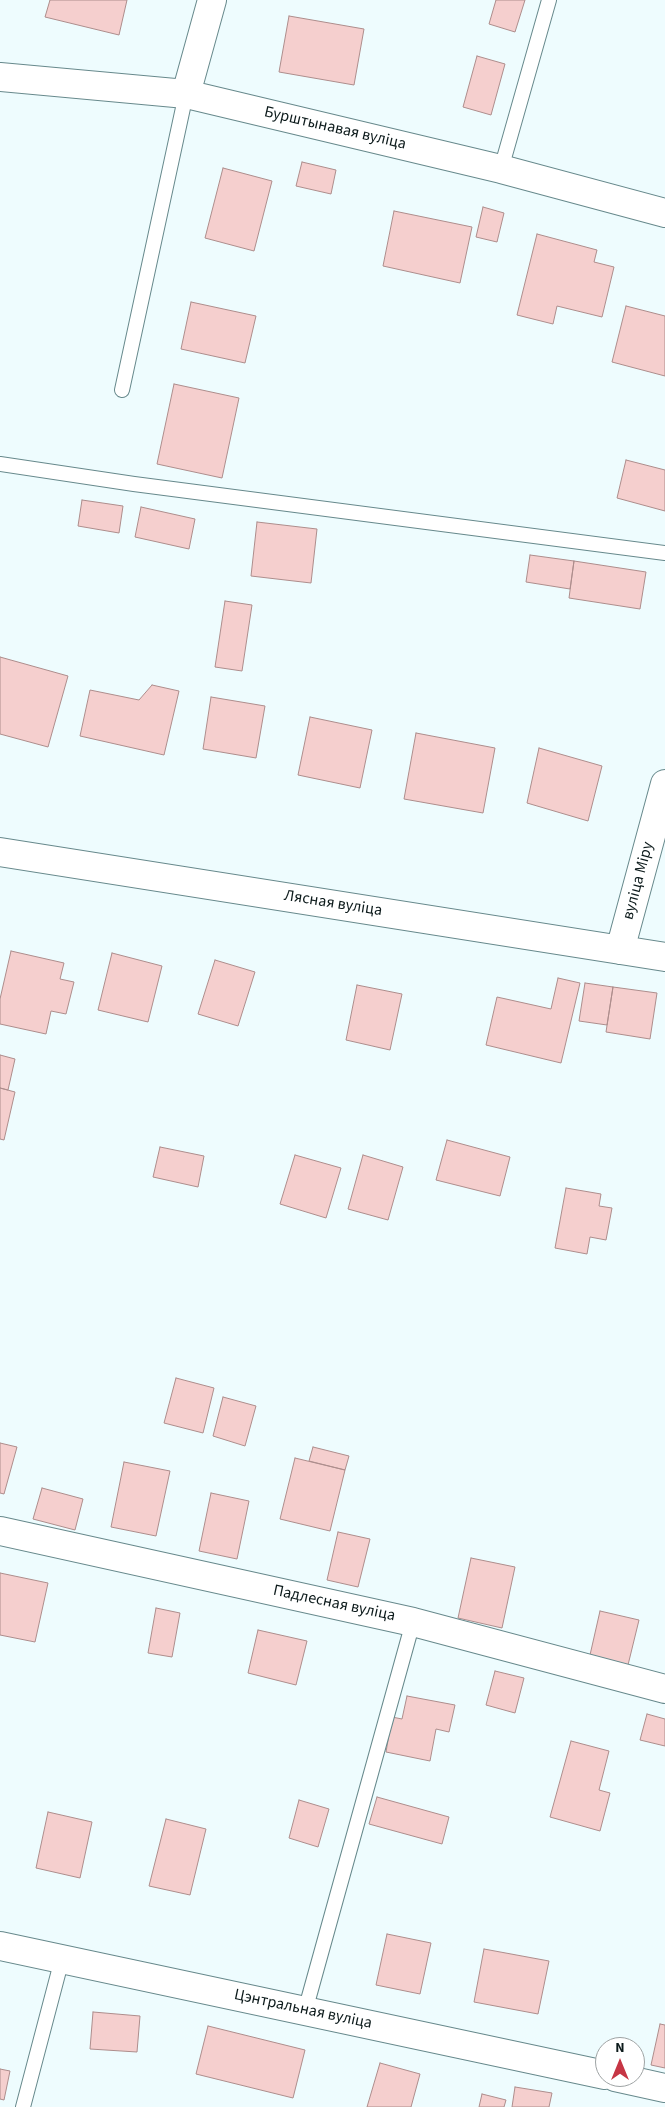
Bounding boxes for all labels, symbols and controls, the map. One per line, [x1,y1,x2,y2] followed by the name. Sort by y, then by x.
[262,103,408,155] street label: Бурштынавая вуліца
[619,840,659,922] street label: вуліца Міру
[283,887,383,921] street label: Лясная вуліца
[271,1582,397,1626] street label: Падлесная вуліца
[232,1986,374,2034] street label: Цэнтральная вуліца
[595,2037,645,2087] north arrow
[615,2038,625,2058] text: N

